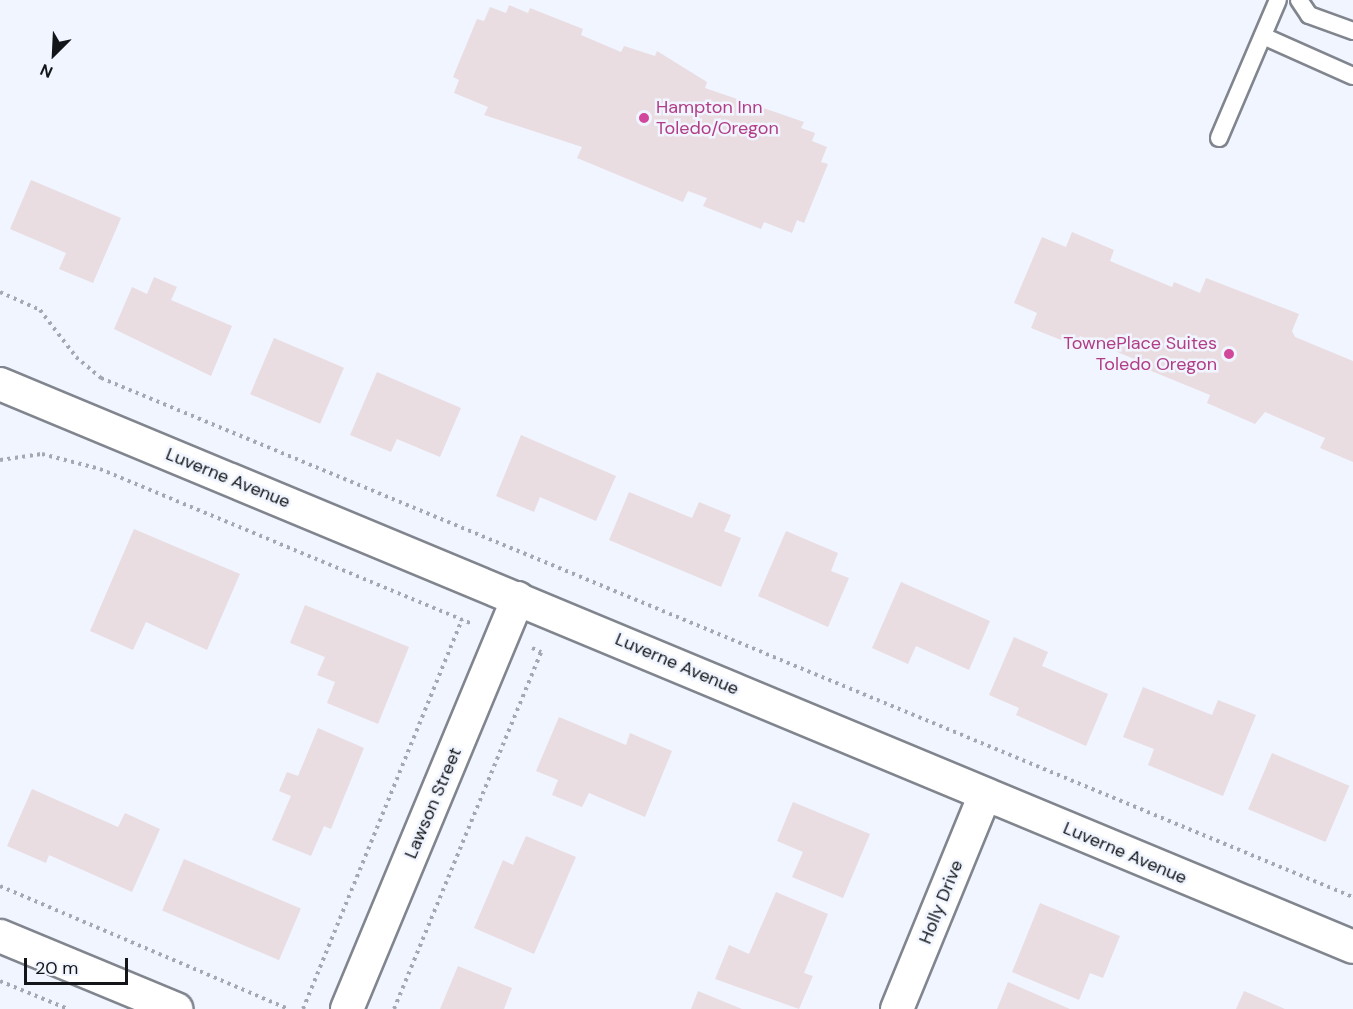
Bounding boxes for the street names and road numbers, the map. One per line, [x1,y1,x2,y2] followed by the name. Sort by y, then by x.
[163,443,293,513] street label: Luverne Avenue
[612,628,742,700] street label: Luverne Avenue
[400,744,466,862] street label: Lawson Street
[1060,817,1190,889] street label: Luverne Avenue
[914,857,968,947] street label: Holly Drive

